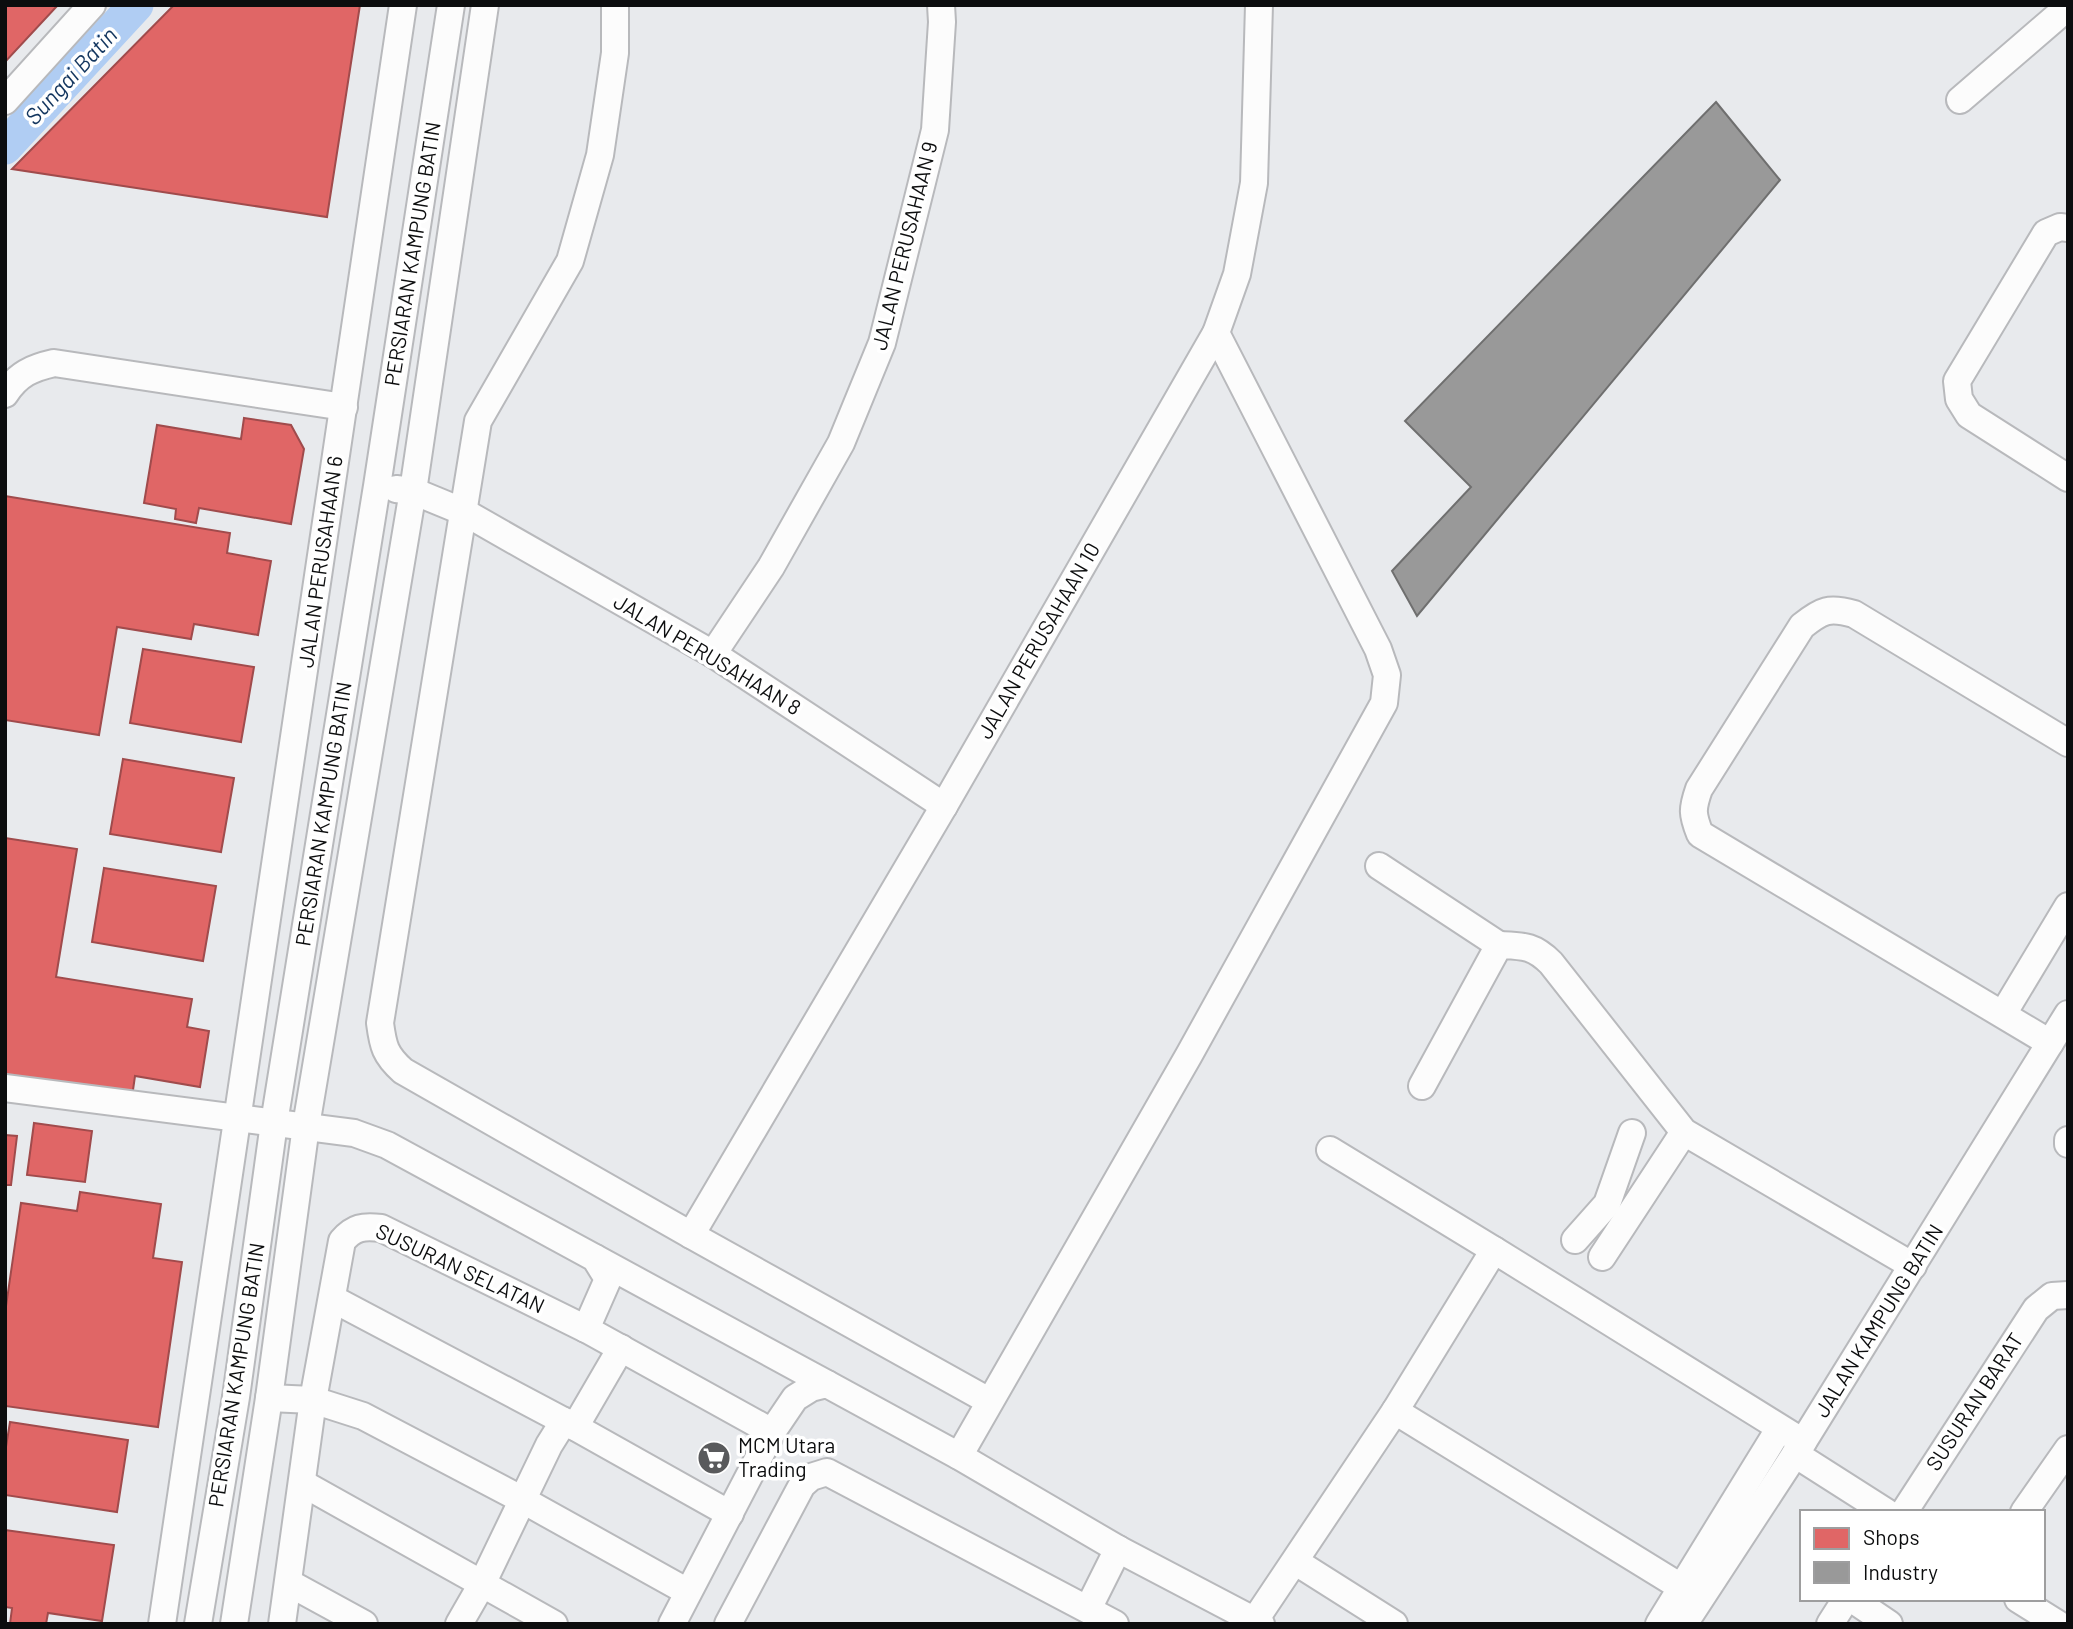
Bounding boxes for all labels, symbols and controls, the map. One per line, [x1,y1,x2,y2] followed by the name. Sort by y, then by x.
[18,21,122,130] water label: Sungai Batin
[378,120,445,388] street label: PERSIARAN KAMPUNG BATIN
[866,139,942,352] street label: JALAN PERUSAHAAN 9
[292,454,347,669] street label: JALAN PERUSAHAAN 6
[971,538,1104,743] street label: JALAN PERUSAHAAN 10
[610,588,806,720] street label: JALAN PERUSAHAAN 8
[289,680,356,948] street label: PERSIARAN KAMPUNG BATIN
[372,1218,549,1318] street label: SUSURAN SELATAN
[1808,1219,1947,1421] street label: JALAN KAMPUNG BATIN
[202,1241,269,1509] street label: PERSIARAN KAMPUNG BATIN
[1920,1328,2028,1475] street label: SUSURAN BARAT
[738,1432,835,1481] place label: MCM Utara Trading
[695,1439,733,1477] supermarket icon: MCM Utara Trading
[1800,1510,2045,1601] legend
[1863,1524,1920,1549] text: Shops
[1863,1559,1938,1584] text: Industry

